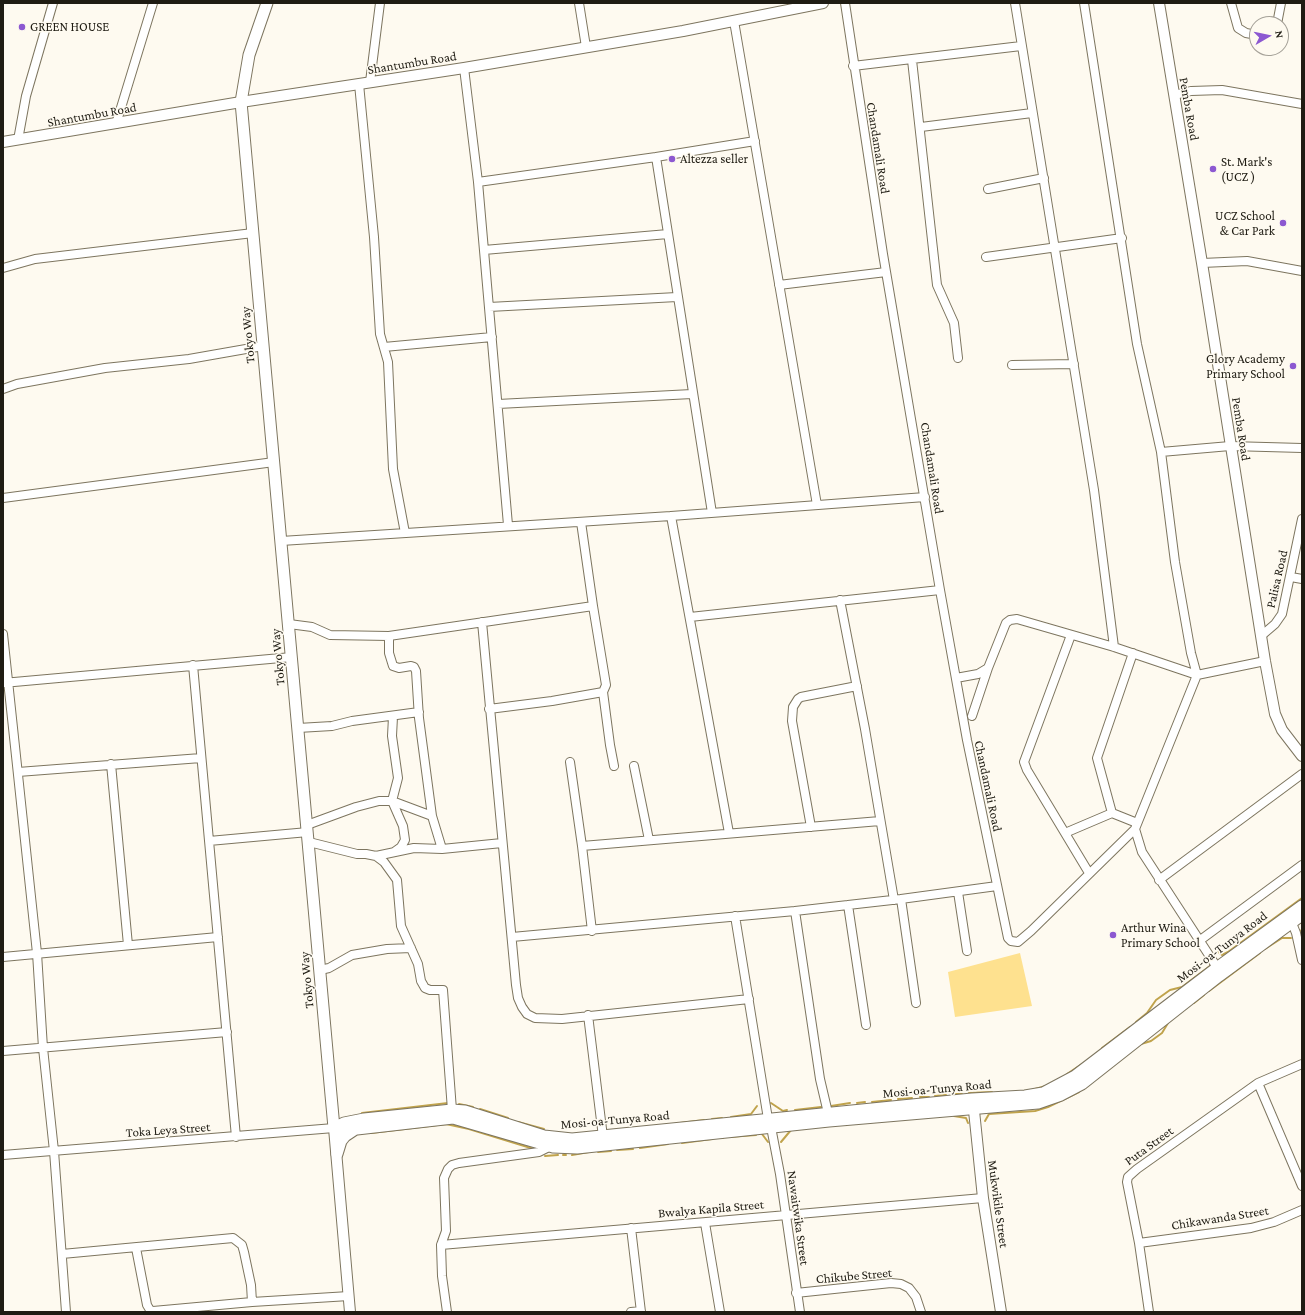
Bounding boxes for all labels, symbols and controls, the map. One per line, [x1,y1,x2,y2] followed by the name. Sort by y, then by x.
[1249,16,1289,56] north arrow
[30,19,109,35] place label: GREEN HOUSE
[17,22,27,32] marker: GREEN HOUSE
[1273,30,1286,39] text: N
[366,48,458,78] street label: Shantumbu Road
[1176,76,1202,142] street label: Pemba Road
[46,99,138,131] street label: Shantumbu Road
[863,101,893,195] street label: Chandamali Road
[680,151,748,167] place label: Altezza seller
[667,154,677,164] marker: Altezza seller
[1221,154,1272,185] place label: St. Mark's (UCZ )
[1208,164,1218,174] marker: St. Mark's (UCZ )
[1215,208,1275,239] place label: UCZ School & Car Park
[1278,218,1288,228] marker: UCZ School & Car Park
[238,306,258,364] street label: Tokyo Way
[1206,351,1285,382] place label: Glory Academy Primary School
[1288,361,1298,371] marker: Glory Academy Primary School
[1228,396,1254,462] street label: Pemba Road
[917,421,947,515] street label: Chandamali Road
[1263,548,1291,610] street label: Palisa Road
[268,628,288,686] street label: Tokyo Way
[971,739,1005,833] street label: Chandamali Road
[1174,908,1270,986] street label: Mosi-oa-Tunya Road
[1121,920,1200,951] place label: Arthur Wina Primary School
[1108,930,1118,940] marker: Arthur Wina Primary School
[297,951,317,1009] street label: Tokyo Way
[882,1076,992,1102] street label: Mosi-oa-Tunya Road
[560,1107,670,1133] street label: Mosi-oa-Tunya Road
[125,1119,211,1141] street label: Toka Leya Street
[1122,1123,1176,1169] street label: Puta Street
[984,1159,1012,1249] street label: Mukwikile Street
[784,1170,812,1266] street label: Nawaitwika Street
[657,1197,765,1221] street label: Bwalya Kapila Street
[1170,1203,1270,1233] street label: Chikawanda Street
[815,1265,893,1287] street label: Chikube Street

